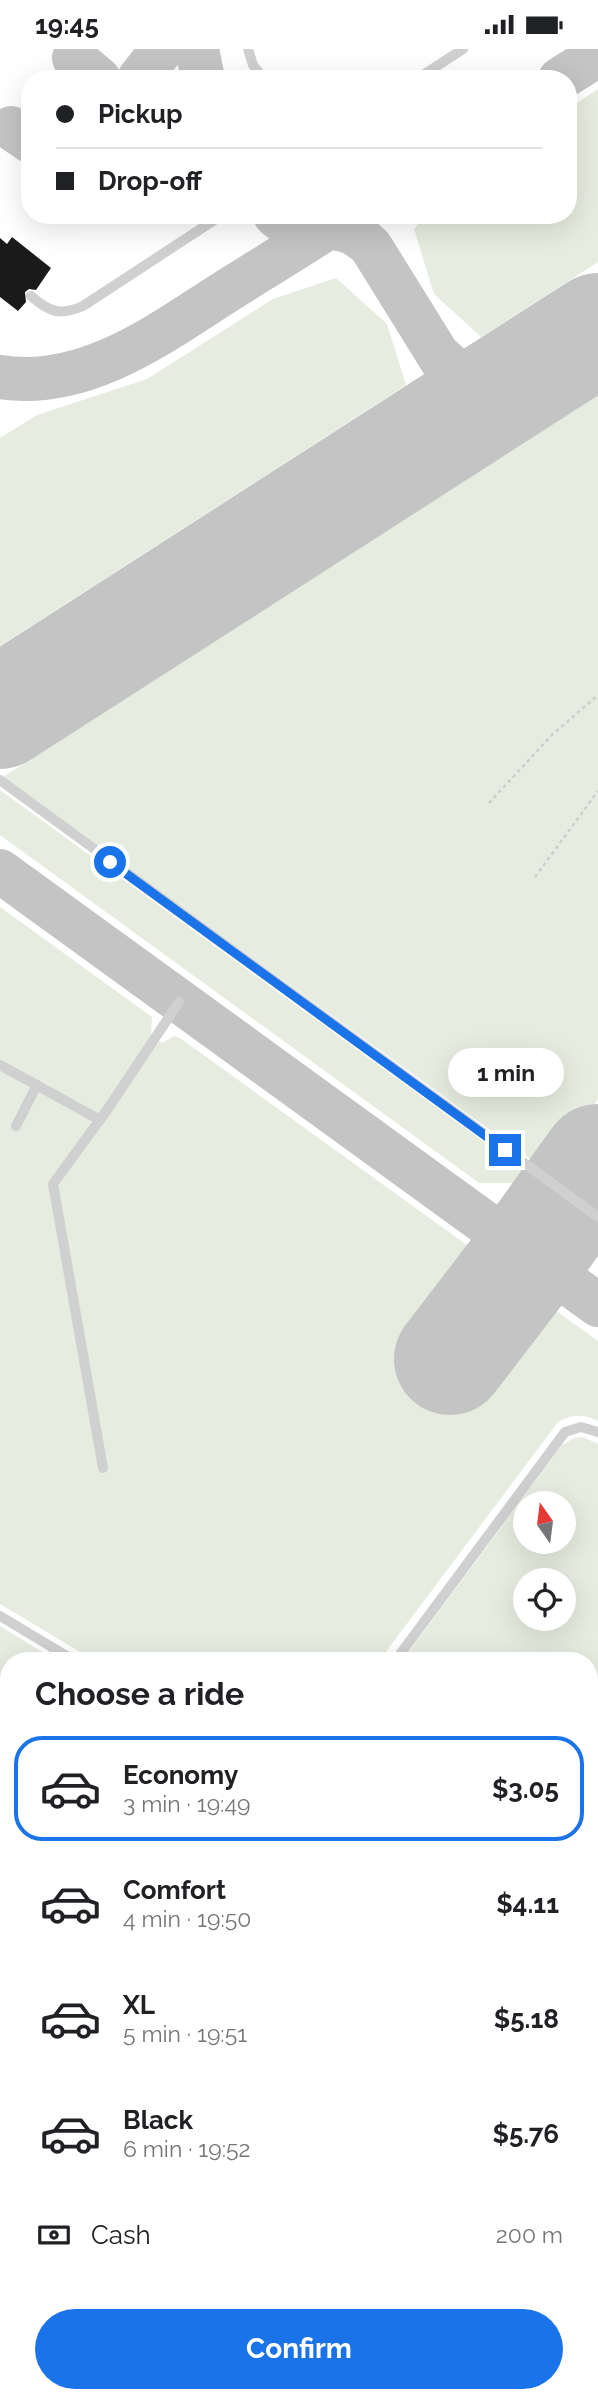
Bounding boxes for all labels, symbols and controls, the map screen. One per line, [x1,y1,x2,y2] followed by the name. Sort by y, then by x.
[35,10,99,40] text: 19:45
[98,99,183,129] text: Pickup
[98,166,202,196] text: Drop-off
[94,846,126,878] route start
[447,1049,563,1097] callout: 1 min
[477,1059,535,1086] text: 1 min
[489,1134,521,1166] route end
[513,1491,576,1554] north arrow
[513,1491,576,1631] map controls
[513,1568,576,1631] button: locate
[35,1675,244,1712] text: Choose a ride
[39,1757,102,1820] icon: car
[123,1760,238,1790] text: Economy
[492,1774,559,1804] text: $3.05
[123,1790,250,1817] text: 3 min · 19:49
[39,1872,102,1935] icon: car
[123,1875,226,1905] text: Comfort
[496,1889,559,1919] text: $4.11
[123,1905,251,1932] text: 4 min · 19:50
[39,1987,102,2050] icon: car
[123,1990,155,2020] text: XL
[494,2004,559,2034] text: $5.18
[123,2020,247,2047] text: 5 min · 19:51
[39,2102,102,2165] icon: car
[123,2105,193,2135] text: Black
[492,2119,559,2149] text: $5.76
[123,2135,251,2162] text: 6 min · 19:52
[35,2216,73,2254] icon: cash
[91,2220,151,2250] text: Cash
[496,2221,563,2248] text: 200 m
[35,2309,563,2389] button: Confirm

